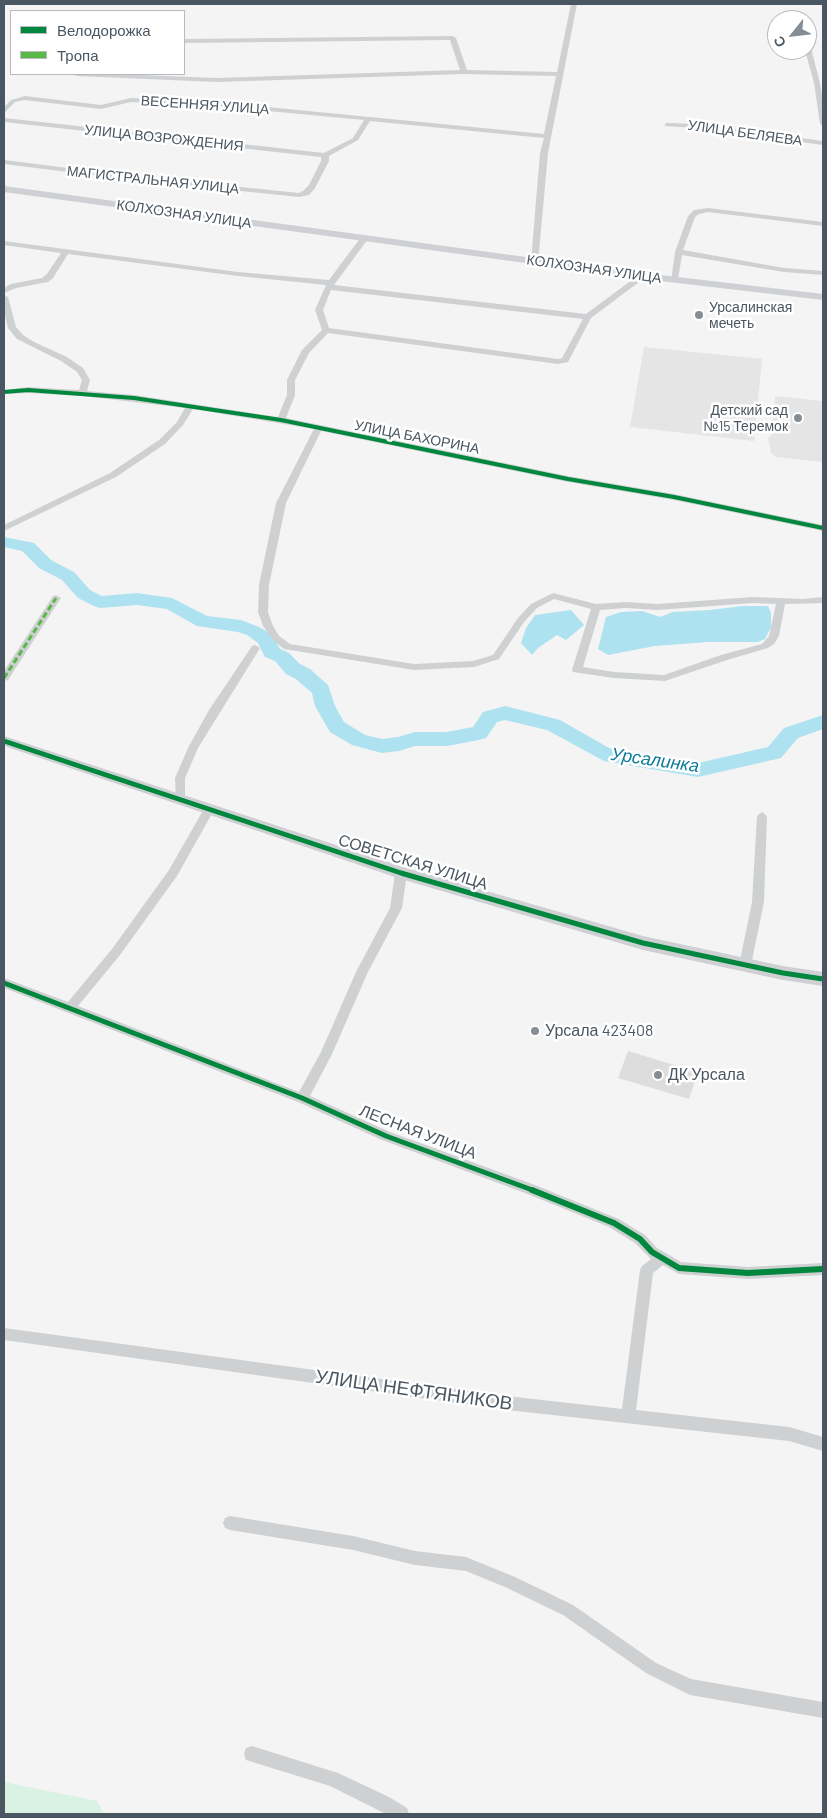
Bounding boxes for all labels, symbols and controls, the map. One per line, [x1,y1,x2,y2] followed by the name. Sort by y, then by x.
[10,10,185,75] legend
[767,10,817,60] north arrow
[57,21,151,39] text: Велодорожка
[769,33,789,51] text: С
[57,46,98,64] text: Тропа
[140,92,270,118] street label: ВЕСЕННЯЯ УЛИЦА
[687,117,803,149] street label: УЛИЦА БЕЛЯЕВА
[84,121,244,155] street label: УЛИЦА ВОЗРОЖДЕНИЯ
[66,163,240,197] street label: МАГИСТРАЛЬНАЯ УЛИЦА
[116,196,252,232] street label: КОЛХОЗНАЯ УЛИЦА
[526,251,662,287] street label: КОЛХОЗНАЯ УЛИЦА
[709,299,792,332] place label: Урсалинская мечеть
[693,309,705,321] marker: Урсалинская мечеть
[703,402,788,434] place label: Детский сад №15 Теремок
[792,412,804,424] marker: Детский сад №15 Теремок
[353,417,481,457] street label: УЛИЦА БАХОРИНА
[610,743,700,777] water label: Урсалинка
[336,830,490,894] street label: СОВЕТСКАЯ УЛИЦА
[545,1021,653,1041] place label: Урсала 423408
[529,1025,541,1037] marker: Урсала 423408
[668,1065,745,1085] place label: ДК Урсала
[652,1069,664,1081] marker: ДК Урсала
[357,1101,479,1163] street label: ЛЕСНАЯ УЛИЦА
[314,1365,514,1415] street label: УЛИЦА НЕФТЯНИКОВ

